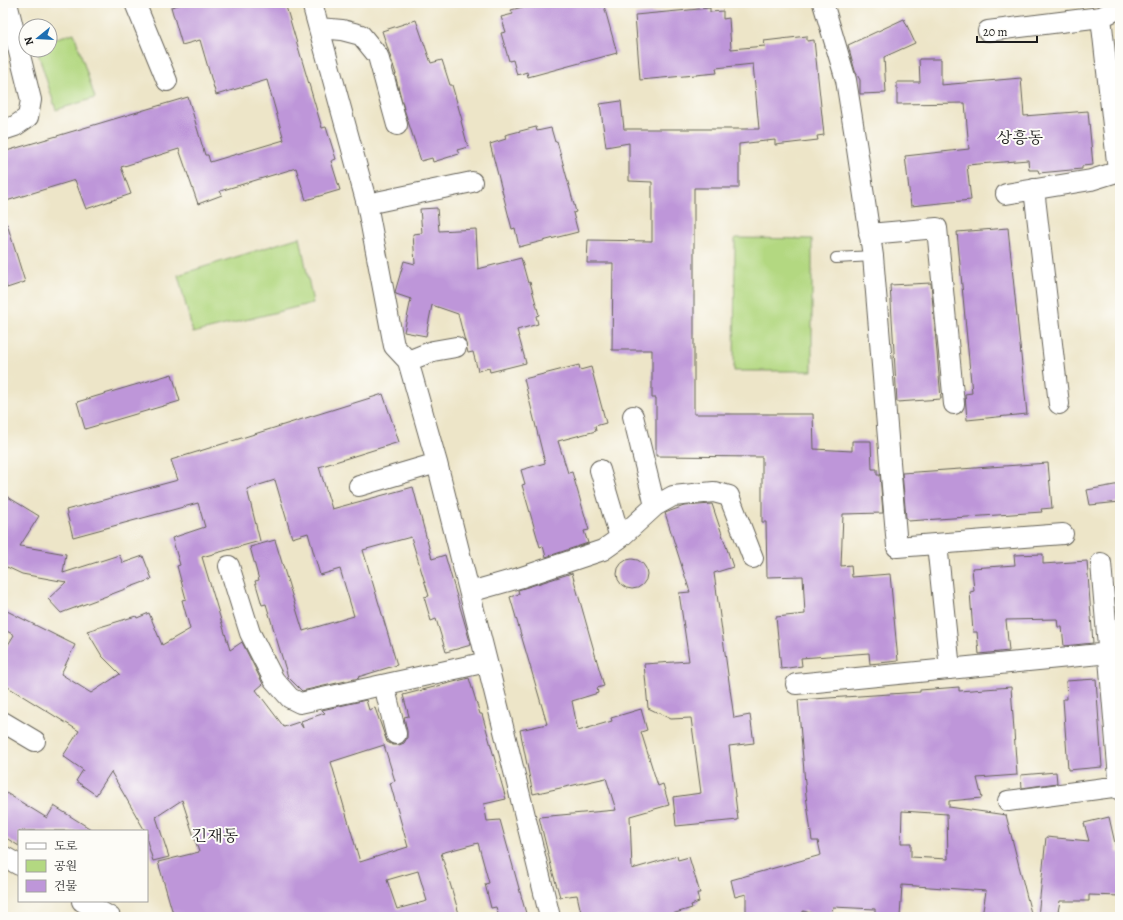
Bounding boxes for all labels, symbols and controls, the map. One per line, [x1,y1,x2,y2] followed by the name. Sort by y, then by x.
[18,18,58,58] north arrow
[977,18,1037,44] scale bar
[983,24,1007,40] text: 20 m
[21,35,37,47] text: N
[997,127,1044,149] district label: 상흥동
[192,825,239,847] district label: 긴재동
[18,830,148,902] legend
[54,838,78,854] text: 도로
[54,858,77,874] text: 공원
[54,878,78,894] text: 건물

